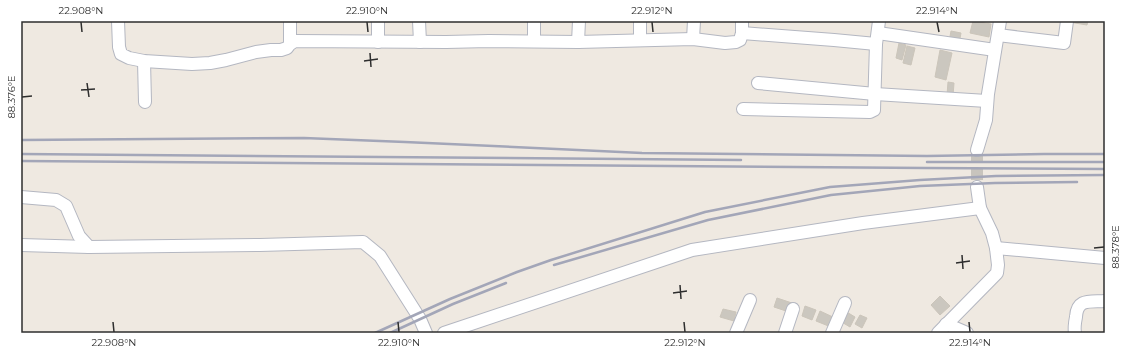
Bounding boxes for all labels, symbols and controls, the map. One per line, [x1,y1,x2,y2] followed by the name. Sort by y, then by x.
[59,4,104,17] text: 22.908°N
[346,4,388,17] text: 22.910°N
[631,4,673,17] text: 22.912°N
[916,4,958,17] text: 22.914°N
[5,75,18,119] text: 88.376°E
[1109,225,1122,269] text: 88.378°E
[92,336,137,349] text: 22.908°N
[378,336,420,349] text: 22.910°N
[664,336,706,349] text: 22.912°N
[949,336,991,349] text: 22.914°N

